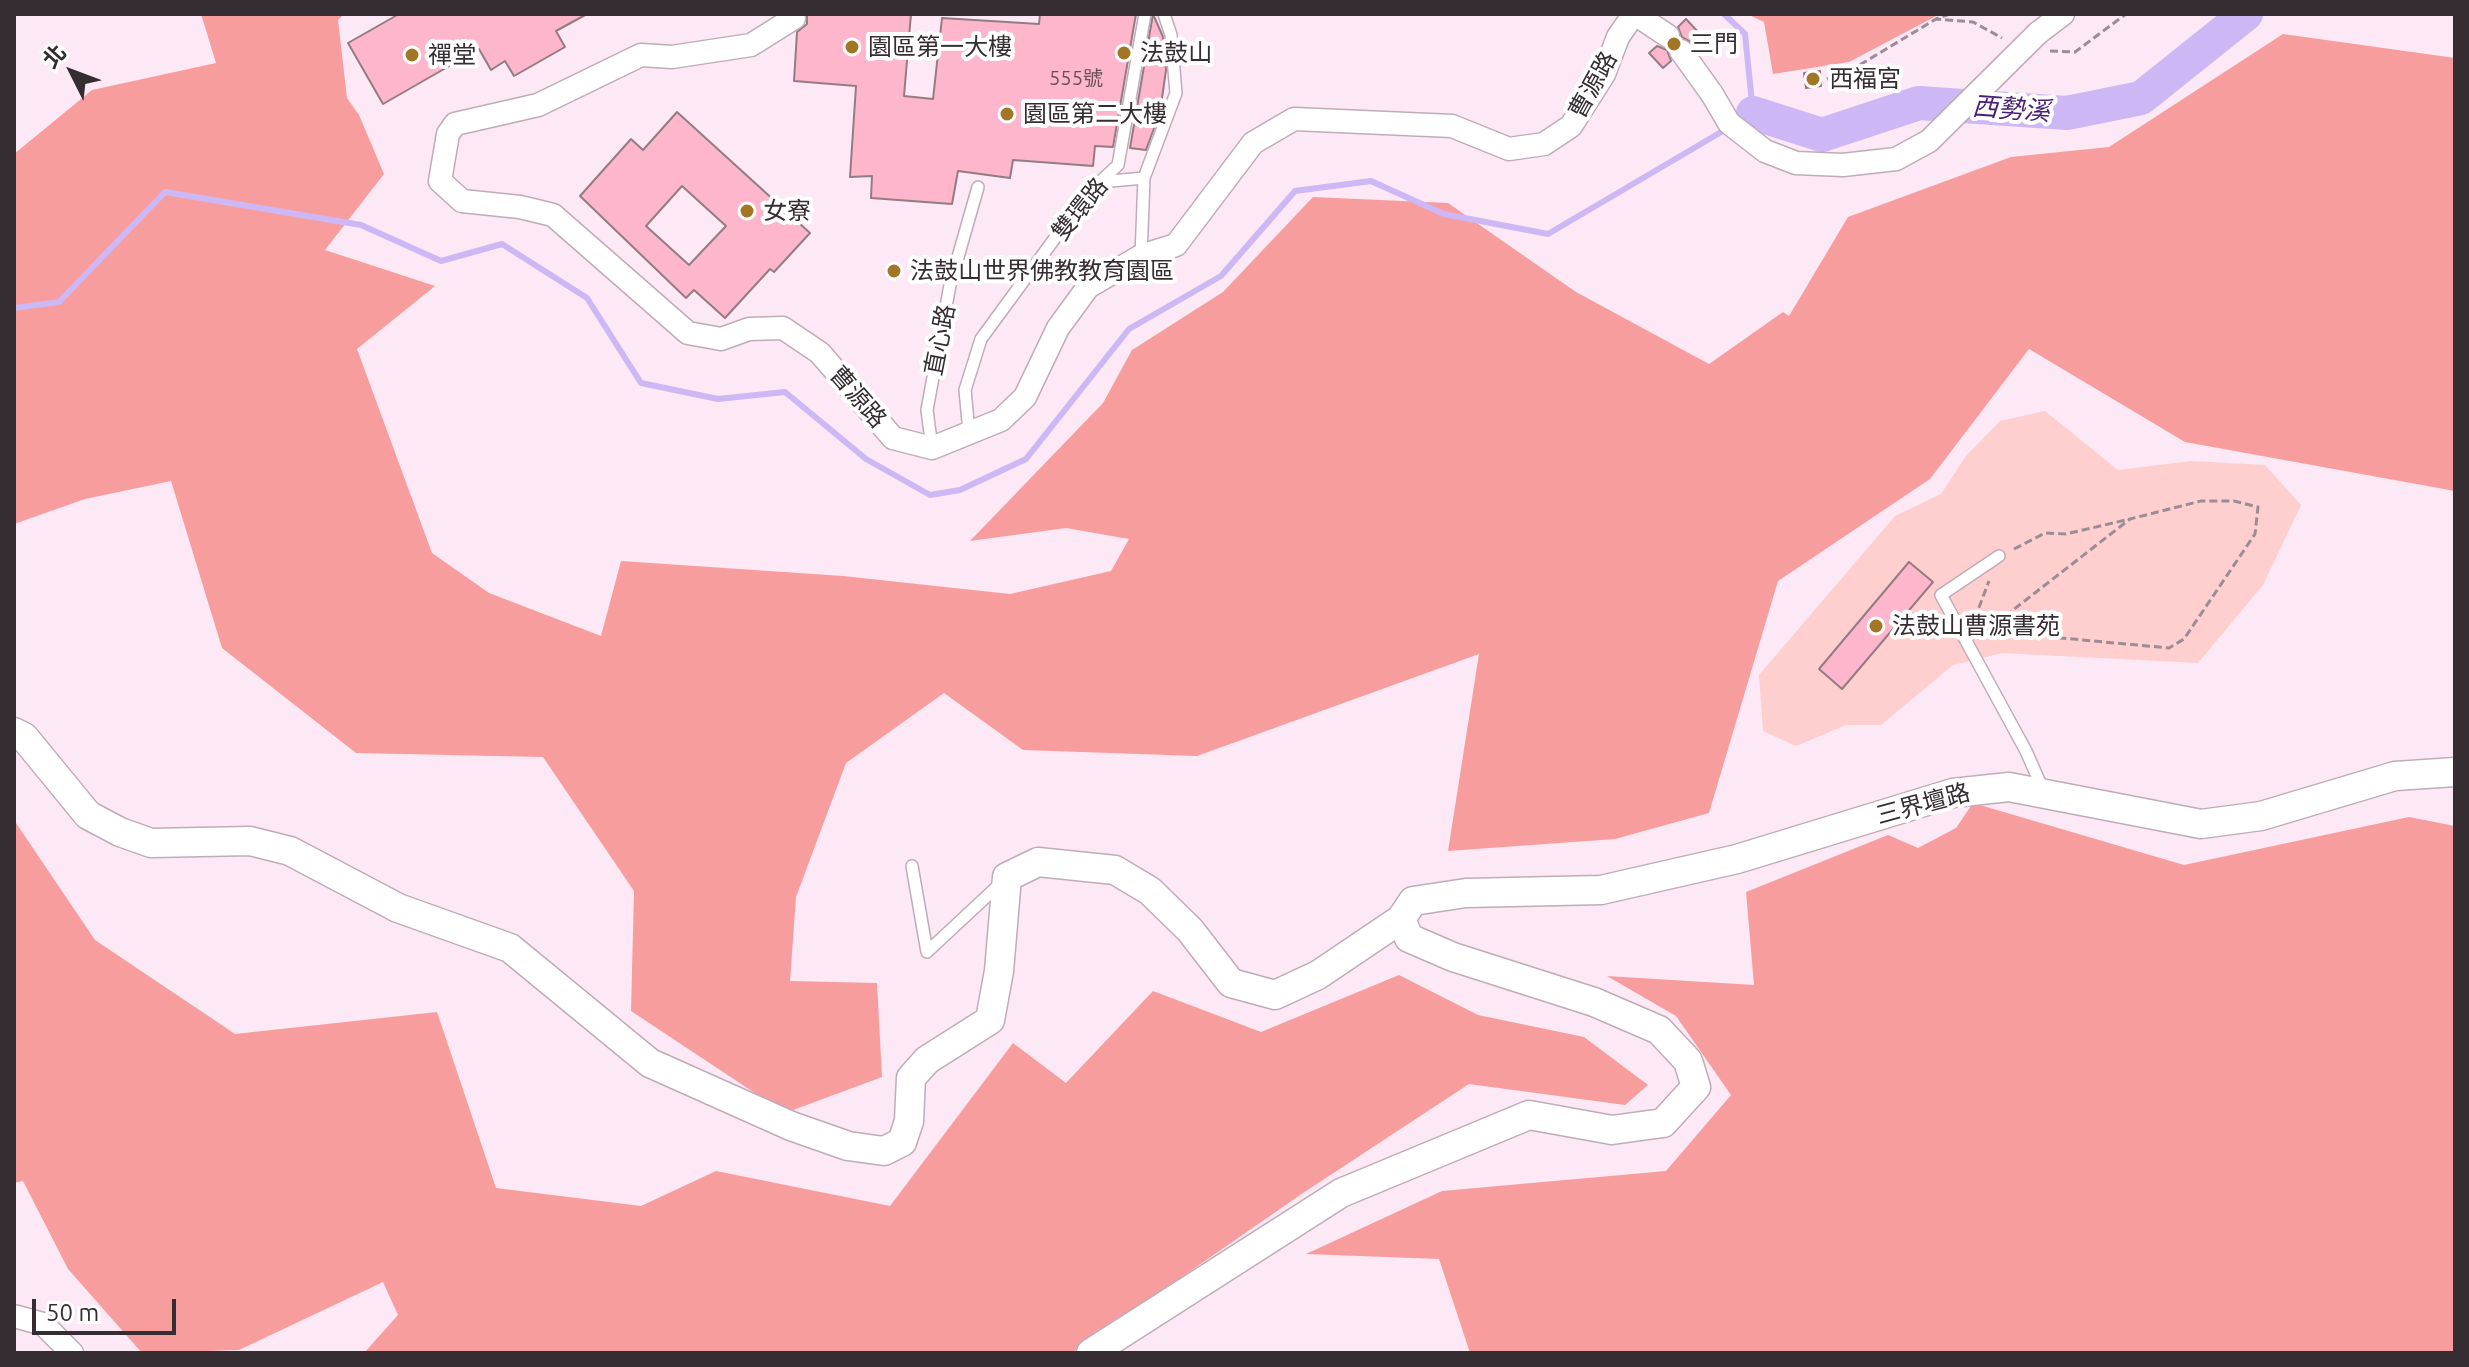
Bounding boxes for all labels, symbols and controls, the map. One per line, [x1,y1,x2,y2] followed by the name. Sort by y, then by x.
[1690,30,1738,58] place label: 三門
[32,32,112,112] north arrow
[868,33,1012,61] place label: 園區第一大樓
[1665,35,1683,53] marker: 三門
[843,38,861,56] marker: 園區第一大樓
[37,39,70,72] text: 北
[1140,39,1212,67] place label: 法鼓山
[428,41,476,69] place label: 禪堂
[1115,44,1133,62] marker: 法鼓山
[403,46,421,64] marker: 禪堂
[1563,47,1623,123] street label: 曹源路
[1829,65,1901,93] place label: 西福宮
[1049,66,1103,90] house number: 555號
[1804,70,1822,88] marker: 西福宮
[1971,91,2051,127] water label: 西勢溪
[1023,100,1167,128] place label: 園區第二大樓
[998,105,1016,123] marker: 園區第二大樓
[1046,172,1114,246] street label: 雙環路
[763,197,811,225] place label: 女寮
[738,202,756,220] marker: 女寮
[910,257,1174,285] place label: 法鼓山世界佛教教育園區
[885,262,903,280] marker: 法鼓山世界佛教教育園區
[919,302,961,378] street label: 直心路
[824,360,892,434] street label: 曹源路
[1892,612,2060,640] place label: 法鼓山曹源書苑
[1867,617,1885,635] marker: 法鼓山曹源書苑
[1873,778,1973,830] street label: 三界壇路
[36,1283,180,1333] scale bar
[46,1299,99,1326] text: 50 m

